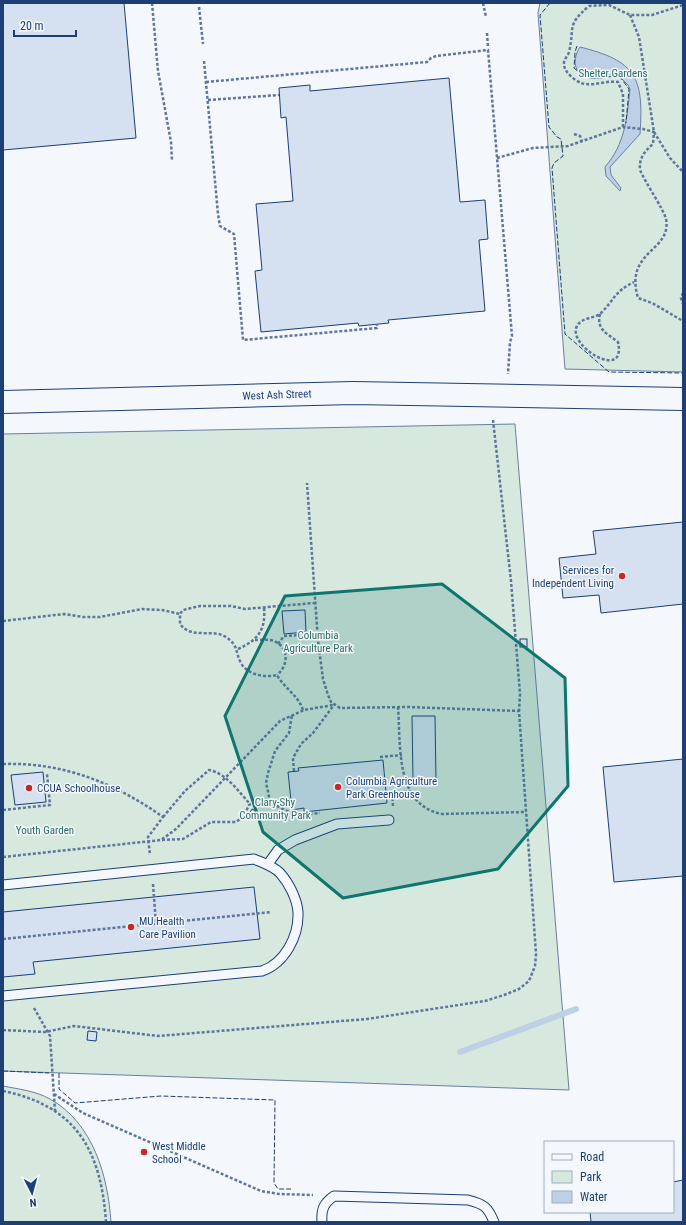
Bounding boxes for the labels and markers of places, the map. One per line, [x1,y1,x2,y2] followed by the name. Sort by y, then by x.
[532,564,615,590] place label: Services for Independent Living
[617,571,627,581] marker: Services for Independent Living
[346,775,437,801] place label: Columbia Agriculture Park Greenhouse
[37,782,120,795] place label: CCUA Schoolhouse
[333,782,343,792] marker: Columbia Agriculture Park Greenhouse
[24,783,34,793] marker: CCUA Schoolhouse
[139,915,196,941] place label: MU Health Care Pavilion
[126,922,136,932] marker: MU Health Care Pavilion
[152,1140,206,1166] place label: West Middle School
[139,1147,149,1157] marker: West Middle School

